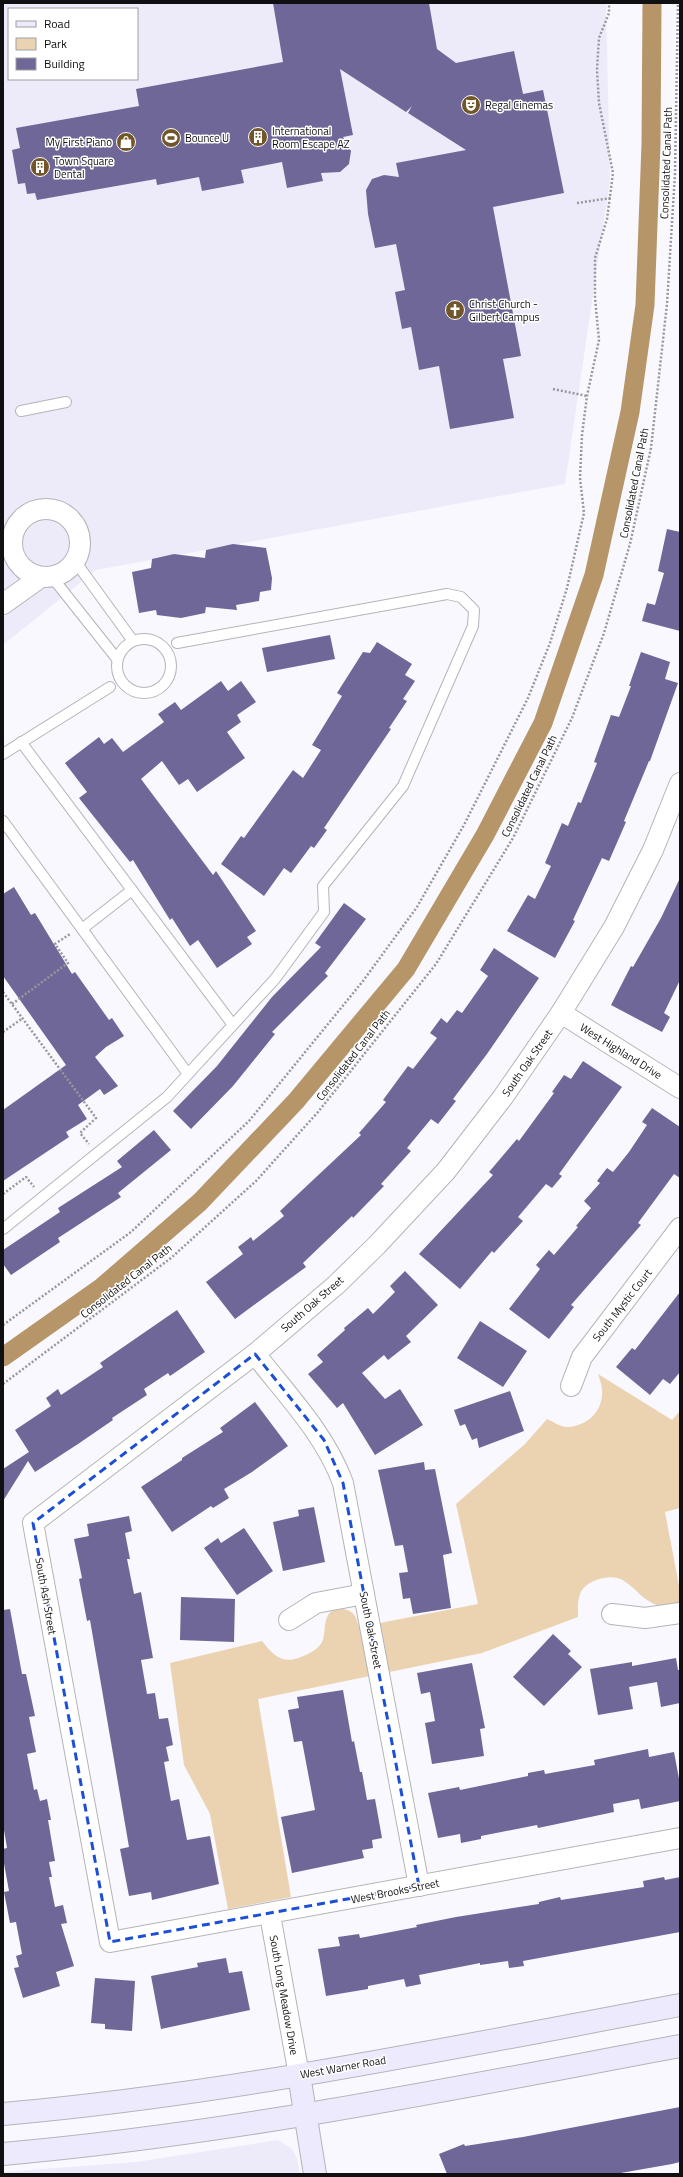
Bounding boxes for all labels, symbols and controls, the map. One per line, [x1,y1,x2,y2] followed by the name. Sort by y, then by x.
[8,8,138,80] legend
[44,14,70,33] text: Road
[44,34,67,53] text: Park
[44,54,85,73] text: Building
[460,94,482,116] theatre icon: Regal Cinemas
[485,97,553,113] place label: Regal Cinemas
[656,107,676,219] street label: Consolidated Canal Path
[272,123,350,152] place label: International Room Escape AZ
[247,126,269,148] building icon: International Room Escape AZ
[160,127,182,149] sports icon: Bounce U
[185,130,229,146] place label: Bounce U
[115,131,137,153] shop icon: My First Piano
[45,134,112,150] place label: My First Piano
[54,153,114,182] place label: Town Square Dental
[29,156,51,178] building icon: Town Square Dental
[469,296,540,325] place label: Christ Church - Gilbert Campus
[444,299,466,321] church icon: Christ Church - Gilbert Campus
[615,426,653,540] street label: Consolidated Canal Path
[497,732,561,840] street label: Consolidated Canal Path
[312,1006,394,1104] street label: Consolidated Canal Path
[577,1019,666,1083] street label: West Highland Drive
[498,1026,556,1100] street label: South Oak Street
[77,1240,175,1322] street label: Consolidated Canal Path
[589,1265,655,1345] street label: South Mystic Court
[277,1272,347,1336] street label: South Oak Street
[31,1556,61,1636] street label: South Ash Street
[356,1590,386,1670] street label: South Oak Street
[349,1875,441,1907] street label: West Brooks Street
[266,1934,303,2057] street label: South Long Meadow Drive
[299,2052,387,2082] street label: West Warner Road

